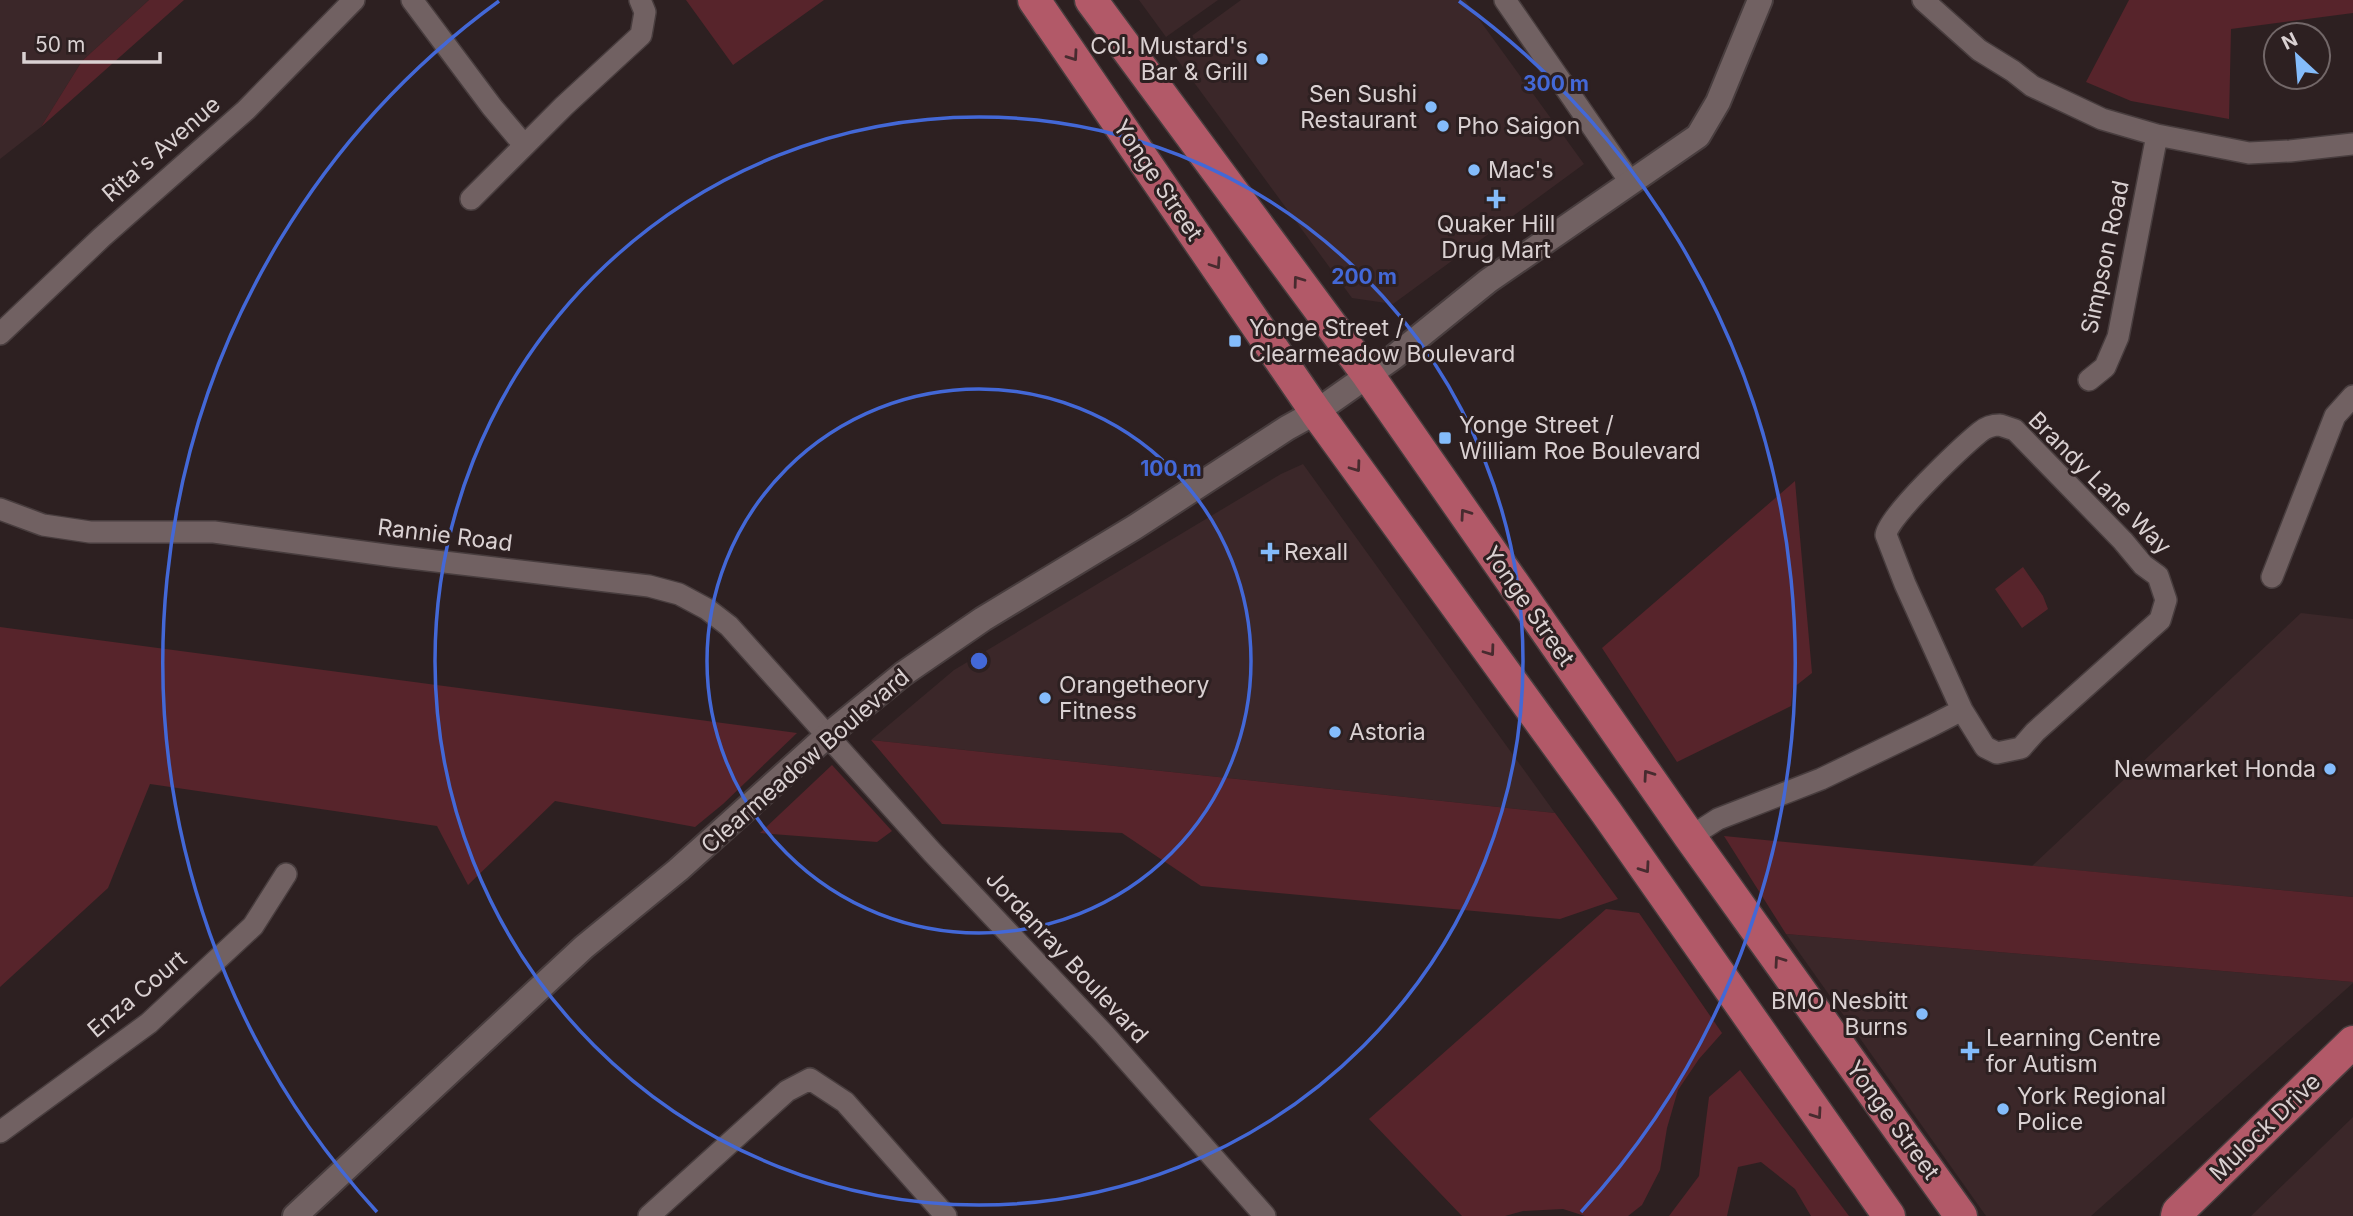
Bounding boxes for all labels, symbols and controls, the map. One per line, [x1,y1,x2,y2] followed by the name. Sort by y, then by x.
[24,21,161,65] scale bar
[2262,21,2332,91] north arrow
[2278,28,2301,55] text: N
[35,32,85,57] text: 50 m
[1090,32,1248,86] place label: Col. Mustard's Bar & Grill
[1065,48,1077,61] one-way arrow
[1254,51,1270,67] marker: Col. Mustard's Bar & Grill
[1523,71,1589,96] text: 300 m
[1300,80,1417,134] place label: Sen Sushi Restaurant
[96,90,226,208] street label: Rita's Avenue
[1423,99,1439,115] marker: Sen Sushi Restaurant
[1457,112,1580,140] place label: Pho Saigon
[1107,114,1209,246] street label: Yonge Street
[1435,118,1451,134] marker: Pho Saigon
[1488,156,1554,184] place label: Mac's
[1466,162,1482,178] marker: Mac's
[2075,178,2135,336] street label: Simpson Road
[1488,191,1504,207] marker: Quaker Hill Drug Mart
[1437,210,1555,264] place label: Quaker Hill Drug Mart
[1208,256,1220,269] one-way arrow
[1331,264,1397,289] text: 200 m
[1294,276,1307,289] one-way arrow
[1249,314,1515,368] place label: Yonge Street / Clearmeadow Boulevard
[1227,333,1243,349] marker: Yonge Street / Clearmeadow Boulevard
[2023,406,2177,560] street label: Brandy Lane Way
[1459,411,1701,465] place label: Yonge Street / William Roe Boulevard
[1437,430,1453,446] marker: Yonge Street / William Roe Boulevard
[1140,456,1202,481] text: 100 m
[1348,459,1360,472] one-way arrow
[1461,509,1473,522] one-way arrow
[376,513,514,557] street label: Rannie Road
[1284,538,1348,566] place label: Rexall
[1477,541,1581,672] street label: Yonge Street
[1262,544,1278,560] marker: Rexall
[1482,643,1494,656] one-way arrow
[967,649,991,673] centre of rings
[695,663,915,859] street label: Clearmeadow Boulevard
[1059,671,1210,725] place label: Orangetheory Fitness
[1037,690,1053,706] marker: Orangetheory Fitness
[1349,718,1426,746] place label: Astoria
[1327,724,1343,740] marker: Astoria
[2114,755,2316,783] place label: Newmarket Honda
[2322,761,2338,777] marker: Newmarket Honda
[1643,770,1656,783] one-way arrow
[1637,860,1649,873] one-way arrow
[980,865,1154,1049] street label: Jordanray Boulevard
[82,944,192,1043] street label: Enza Court
[1775,956,1787,969] one-way arrow
[1771,987,1908,1041] place label: BMO Nesbitt Burns
[1914,1006,1930,1022] marker: BMO Nesbitt Burns
[1986,1024,2161,1078] place label: Learning Centre for Autism
[1960,1041,1980,1061] marker: Learning Centre for Autism
[1840,1055,1946,1185] street label: Yonge Street
[2204,1067,2326,1187] street label: Mulock Drive
[2017,1082,2166,1136] place label: York Regional Police
[1995,1101,2011,1117] marker: York Regional Police
[1809,1106,1821,1119] one-way arrow

